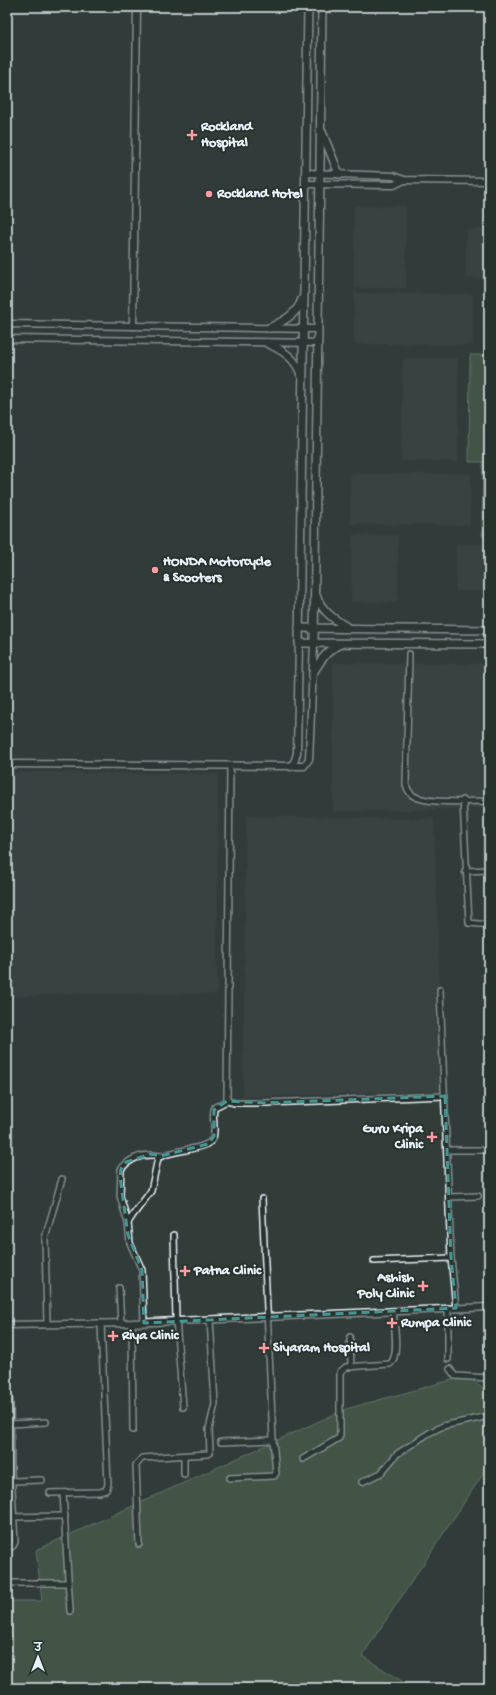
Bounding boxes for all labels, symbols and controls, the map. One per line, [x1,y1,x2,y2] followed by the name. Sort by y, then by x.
[200,119,254,152] place label: Rockland Hospital
[186,129,198,141] marker: Rockland Hospital
[216,186,303,203] place label: Rockland Hotel
[204,189,214,199] marker: Rockland Hotel
[163,554,272,587] place label: HONDA Motorcycle & Scooters
[150,565,160,575] marker: HONDA Motorcycle & Scooters
[362,1121,424,1154] place label: Guru Kripa Clinic
[426,1131,438,1143] marker: Guru Kripa Clinic
[193,1263,262,1280] place label: Patna Clinic
[179,1265,191,1277] marker: Patna Clinic
[357,1270,415,1303] place label: Ashish Poly Clinic
[417,1280,429,1292] marker: Ashish Poly Clinic
[400,1315,472,1332] place label: Rumpa Clinic
[386,1317,398,1329] marker: Rumpa Clinic
[121,1328,180,1345] place label: Riya Clinic
[107,1330,119,1342] marker: Riya Clinic
[273,1340,370,1357] place label: Siyaram Hospital
[258,1342,270,1354] marker: Siyaram Hospital
[18,1637,58,1677] north arrow
[33,1642,43,1655] text: उ

